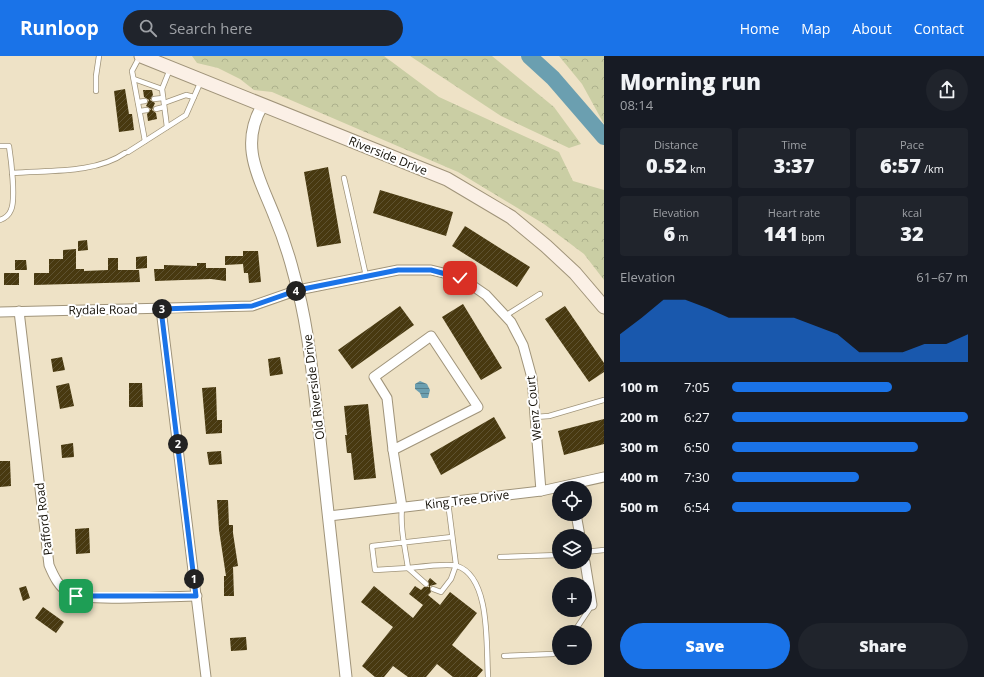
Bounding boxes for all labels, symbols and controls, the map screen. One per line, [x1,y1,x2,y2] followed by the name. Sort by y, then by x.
[123,10,403,46] search box
[20,15,99,41] text: Runloop
[137,17,159,39] icon: search
[169,18,252,38] text: Search here
[740,19,779,38] text: Home
[801,19,830,38] text: Map
[852,19,892,38] text: About
[914,19,964,38] text: Contact
[620,66,761,96] text: Morning run
[926,69,968,111] button: share
[620,96,653,114] text: 08:14
[346,132,430,179] street label: Riverside Drive
[654,137,698,152] text: Distance
[781,137,807,152] text: Time
[900,137,924,152] text: Pace
[646,152,687,179] text: 0.52
[774,152,814,179] text: 3:37
[880,152,921,179] text: 6:57
[687,161,706,176] text: km
[921,161,944,176] text: /km
[653,205,699,220] text: Elevation
[768,205,820,220] text: Heart rate
[902,205,922,220] text: kcal
[664,220,675,247] text: 6
[763,220,798,247] text: 141
[900,220,924,247] text: 32
[675,229,688,244] text: m
[798,229,825,244] text: bpm
[443,261,477,295] pin
[449,267,471,289] icon: check
[620,268,675,286] text: Elevation
[916,268,968,286] text: 61–67 m
[286,281,306,301] pin: 4
[293,283,299,298] text: 4
[152,299,172,319] pin: 3
[68,300,138,319] street label: Rydale Road
[159,301,165,316] text: 3
[299,333,328,441] street label: Old Riverside Drive
[522,375,545,441] street label: Wenz Court
[620,378,658,396] text: 100 m
[684,378,710,396] text: 7:05
[620,408,658,426] text: 200 m
[684,408,710,426] text: 6:27
[168,434,188,454] pin: 2
[175,436,181,451] text: 2
[620,438,658,456] text: 300 m
[684,438,710,456] text: 6:50
[620,468,658,486] text: 400 m
[684,468,710,486] text: 7:30
[552,481,592,665] map controls
[552,481,592,521] button: locate
[31,482,56,556] street label: Pafford Road
[424,486,510,513] street label: King Tree Drive
[620,498,658,516] text: 500 m
[684,498,710,516] text: 6:54
[552,529,592,569] button: layers
[184,569,204,589] pin: 1
[191,571,197,586] text: 1
[552,577,592,617] button: +
[59,579,93,613] pin
[65,585,87,607] icon: arrive
[620,623,790,669] button: Save
[798,623,968,669] button: Share
[552,625,592,665] button: −

